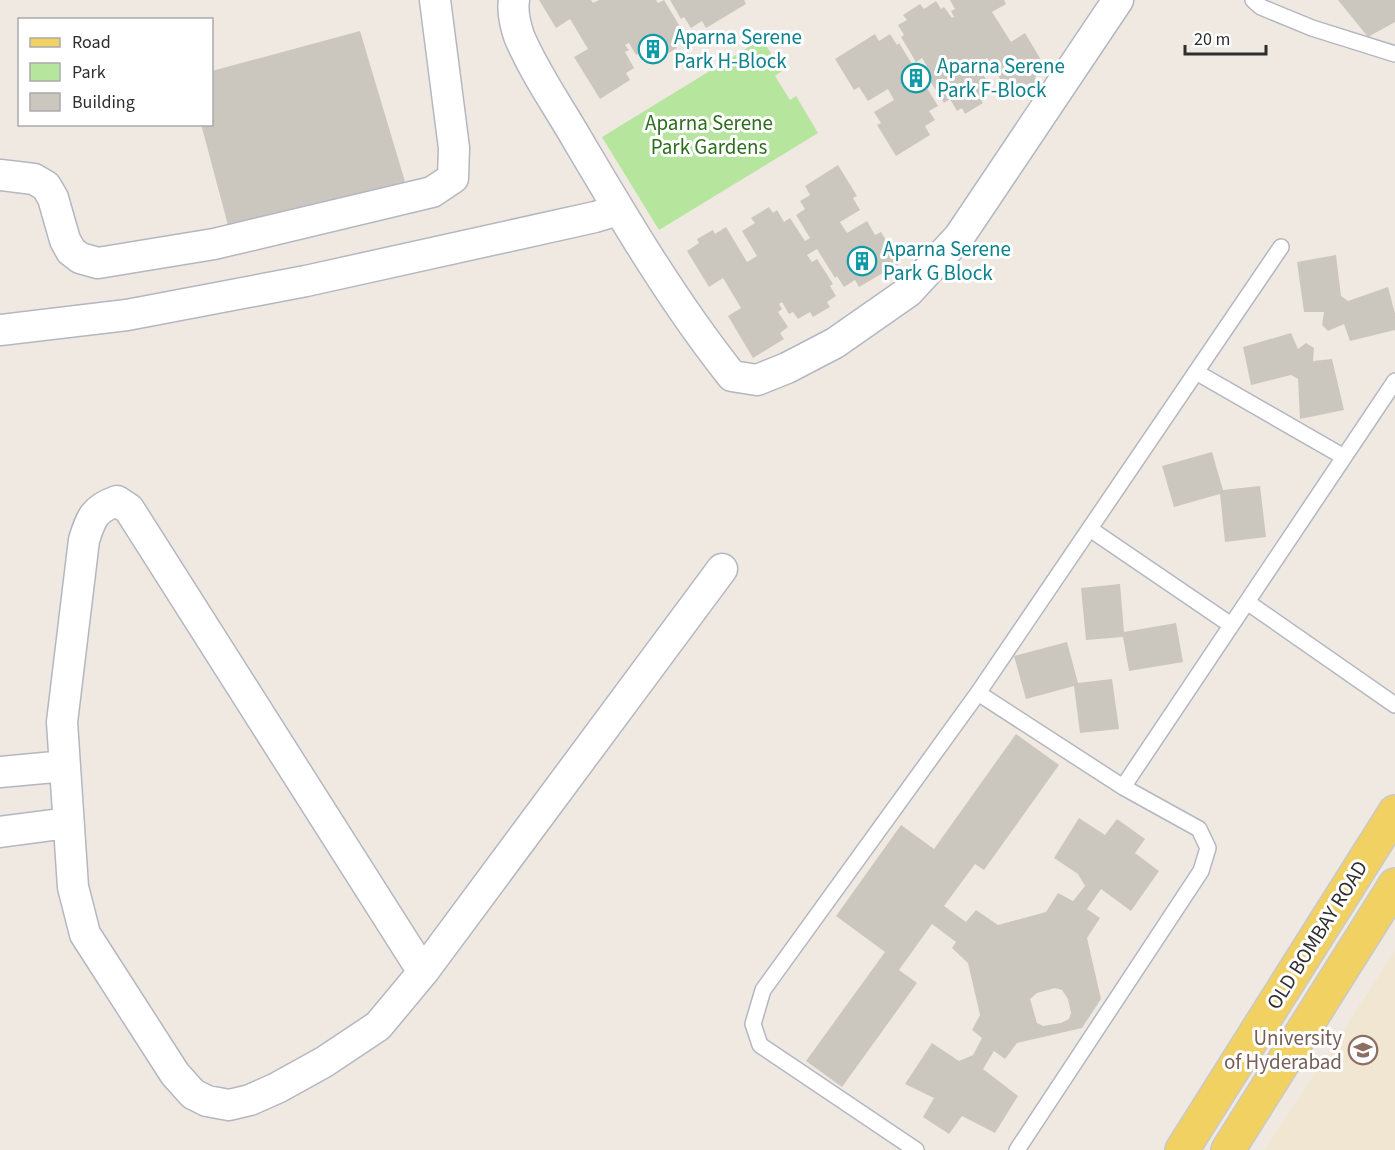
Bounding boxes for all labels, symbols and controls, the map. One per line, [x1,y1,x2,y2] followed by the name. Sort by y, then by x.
[18,18,213,126] legend
[1185,18,1266,56] scale bar
[674,22,802,76] place label: Aparna Serene Park H-Block
[1194,27,1230,52] text: 20 m
[72,30,111,55] text: Road
[637,33,669,65] building icon: Aparna Serene Park H-Block
[937,51,1065,105] place label: Aparna Serene Park F-Block
[72,60,106,85] text: Park
[900,62,932,94] building icon: Aparna Serene Park F-Block
[72,90,135,115] text: Building
[645,108,773,162] park label: Aparna Serene Park Gardens
[883,234,1011,288] place label: Aparna Serene Park G Block
[846,245,878,277] building icon: Aparna Serene Park G Block
[1259,855,1375,1015] street label: OLD BOMBAY ROAD
[1224,1023,1342,1077] place label: University of Hyderabad
[1347,1034,1379,1066] school or university icon: University of Hyderabad

